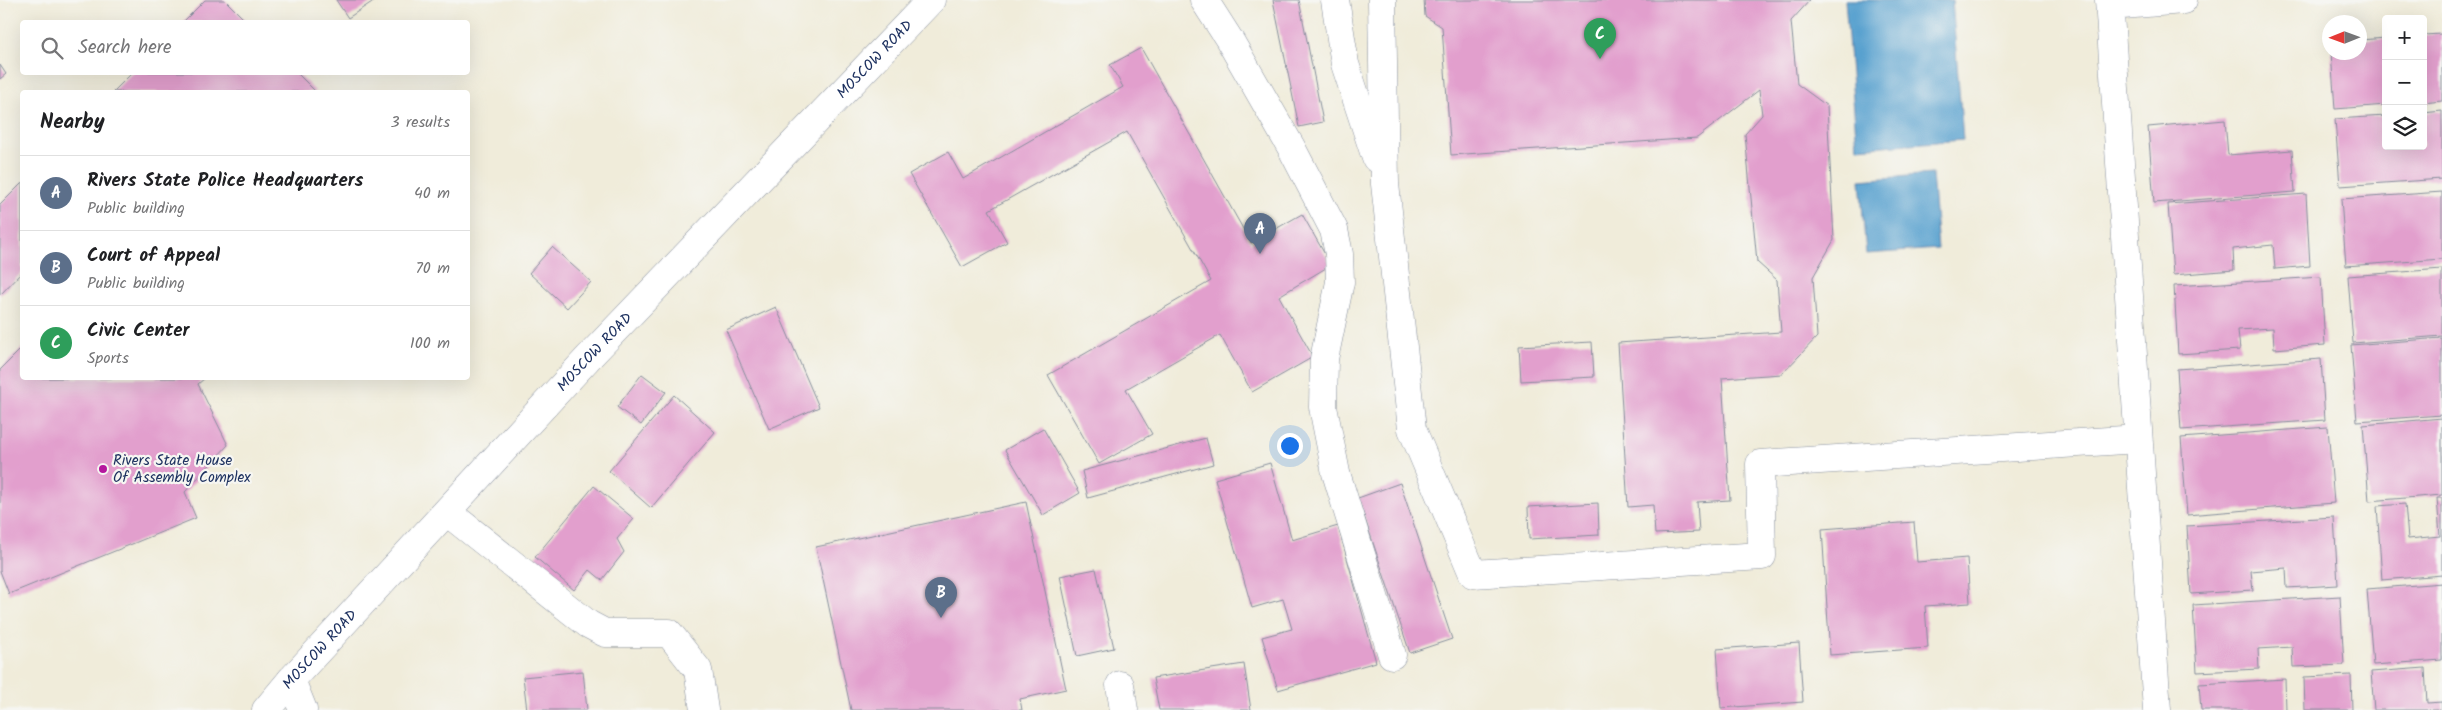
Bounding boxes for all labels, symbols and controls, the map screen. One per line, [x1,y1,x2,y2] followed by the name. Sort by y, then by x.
[831,15,919,105] street label: MOSCOW ROAD
[2322,15,2367,60] north arrow
[2382,15,2427,150] map controls
[2382,15,2427,60] button: +
[1584,18,1616,59] pin: C
[20,20,470,75] search box
[78,33,172,63] text: Search here
[38,34,66,62] icon: search
[2382,60,2427,105] button: −
[2382,105,2427,150] button: layers
[40,106,105,139] text: Nearby
[391,110,450,135] text: 3 results
[87,166,363,196] text: Rivers State Police Headquarters
[51,181,61,206] text: A
[414,181,450,206] text: 40 m
[87,196,185,221] text: Public building
[1244,213,1276,254] pin: A
[87,241,220,271] text: Court of Appeal
[51,256,61,281] text: B
[415,256,450,281] text: 70 m
[87,271,185,296] text: Public building
[551,307,639,398] street label: MOSCOW ROAD
[87,316,189,346] text: Civic Center
[51,331,61,356] text: C
[410,331,450,356] text: 100 m
[87,346,129,371] text: Sports
[1277,433,1303,459] your location
[113,449,251,490] place label: Rivers State House Of Assembly Complex
[97,463,109,475] marker: Rivers State House Of Assembly Complex
[925,577,957,618] pin: B
[277,604,364,695] street label: MOSCOW ROAD

